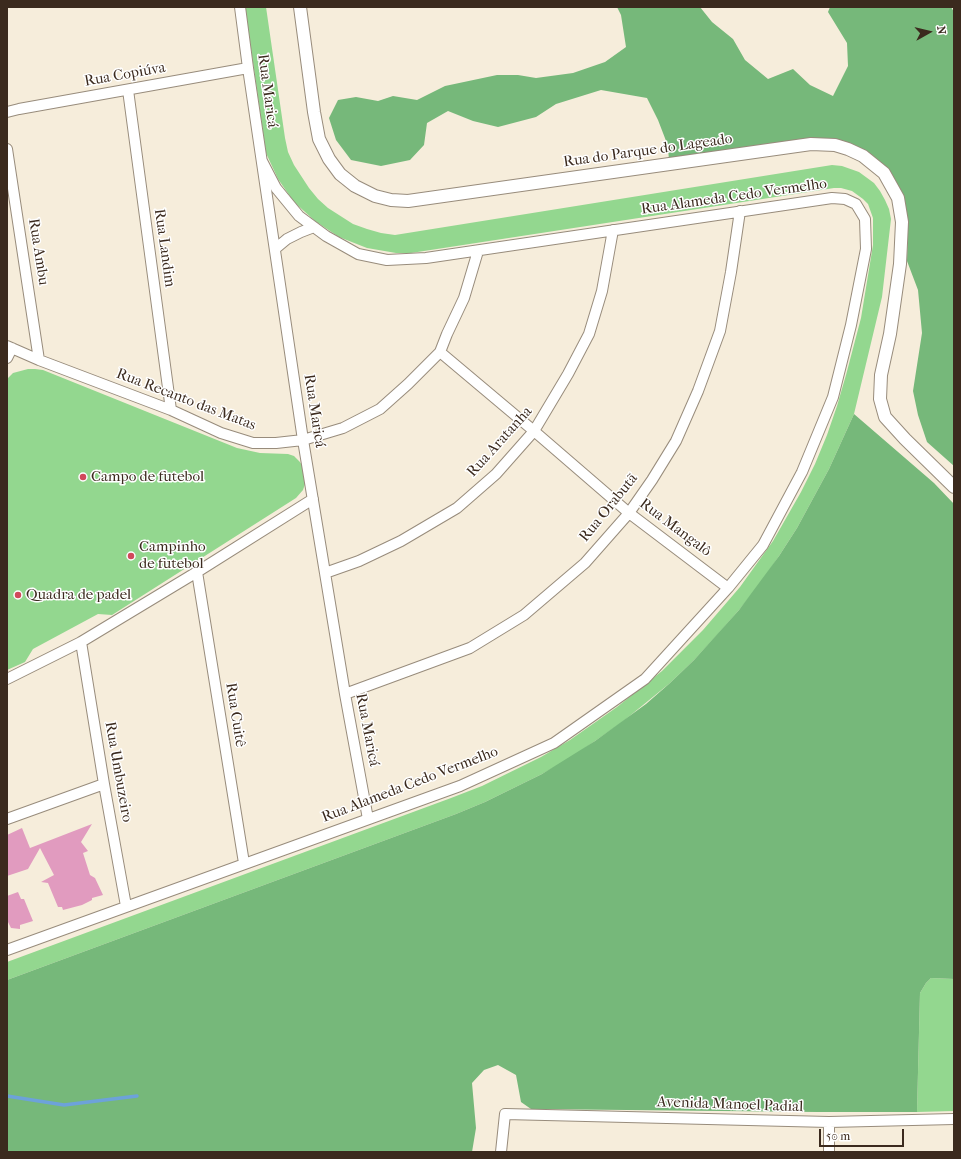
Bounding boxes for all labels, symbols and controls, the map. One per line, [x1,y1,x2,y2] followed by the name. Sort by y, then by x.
[909,12,949,52] north arrow
[934,25,948,35] text: N
[253,53,281,129] street label: Rua Maricá
[83,59,167,91] street label: Rua Copiúva
[562,130,734,172] street label: Rua do Parque do Lageado
[640,175,828,219] street label: Rua Alameda Cedo Vermelho
[150,208,178,288] street label: Rua Landim
[24,217,52,287] street label: Rua Ambu
[114,365,258,435] street label: Rua Recanto das Matas
[299,373,329,449] street label: Rua Maricá
[464,403,536,481] street label: Rua Aratanha
[91,468,204,486] place label: Campo de futebol
[576,470,642,546] street label: Rua Orabutã
[78,472,88,482] marker: Campo de futebol
[636,495,714,561] street label: Rua Mangalô
[139,538,206,573] place label: Campinho de futebol
[126,551,136,561] marker: Campinho de futebol
[26,586,131,604] place label: Quadra de padel
[13,590,23,600] marker: Quadra de padel
[221,682,249,748] street label: Rua Cuitê
[351,692,383,768] street label: Rua Maricá
[100,720,136,824] street label: Rua Umbuzeiro
[319,743,501,827] street label: Rua Alameda Cedo Vermelho
[656,1093,804,1117] street label: Avenida Manoel Padial
[821,1121,906,1147] scale bar
[826,1129,850,1143] text: 50 m

